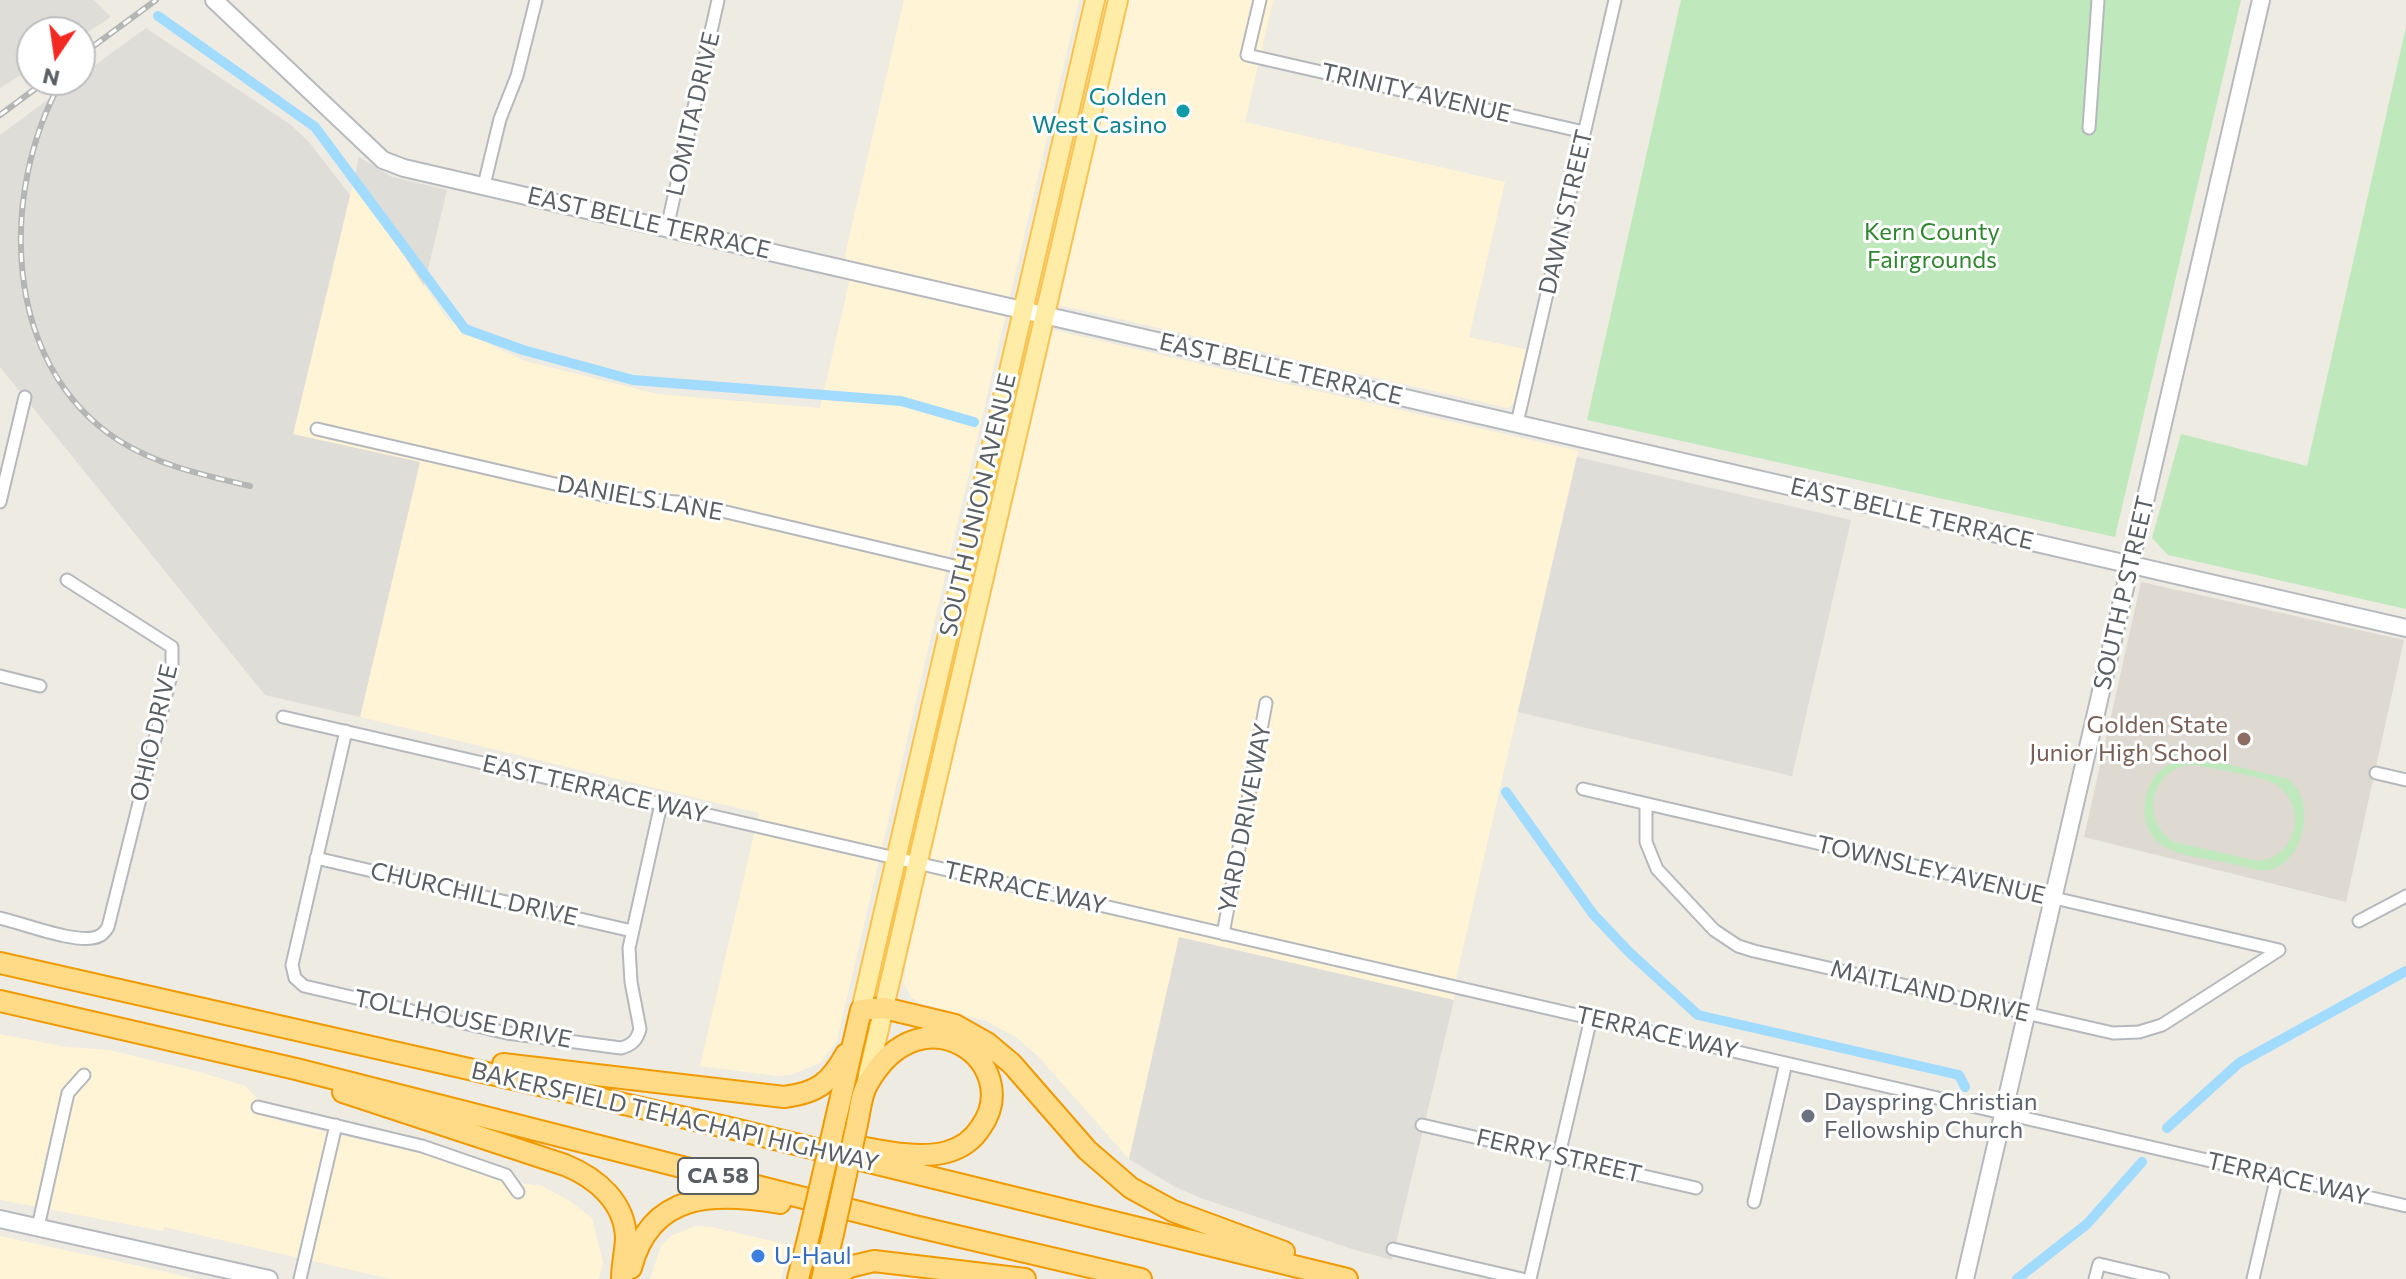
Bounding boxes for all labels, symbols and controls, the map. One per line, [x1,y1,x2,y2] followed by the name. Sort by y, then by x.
[16,16,96,96] north arrow
[660,29,726,199] street label: LOMITA DRIVE
[1318,57,1514,129] street label: TRINITY AVENUE
[40,63,62,93] text: N
[1032,83,1167,139] place label: Golden West Casino
[1174,102,1192,120] marker: Golden West Casino
[1533,127,1599,297] street label: DAWN STREET
[524,181,774,265] street label: EAST BELLE TERRACE
[1864,218,2000,274] park label: Kern County Fairgrounds
[1156,327,1406,411] street label: EAST BELLE TERRACE
[934,371,1022,639] street label: SOUTH UNION AVENUE
[555,469,725,527] street label: DANIELS LANE
[1787,472,2037,556] street label: EAST BELLE TERRACE
[2088,493,2160,693] street label: SOUTH P STREET
[124,662,184,804] street label: OHIO DRIVE
[2029,711,2228,767] place label: Golden State Junior High School
[1213,721,1277,915] street label: YARD DRIVEWAY
[2235,730,2253,748] marker: Golden State Junior High School
[480,749,710,829] street label: EAST TERRACE WAY
[1814,830,2048,910] street label: TOWNSLEY AVENUE
[941,855,1109,921] street label: TERRACE WAY
[367,856,581,932] street label: CHURCHILL DRIVE
[1828,954,2032,1028] street label: MAITLAND DRIVE
[352,984,574,1054] street label: TOLLHOUSE DRIVE
[1573,1000,1741,1066] street label: TERRACE WAY
[469,1056,881,1178] street label: BAKERSFIELD TEHACHAPI HIGHWAY
[1824,1088,2038,1144] place label: Dayspring Christian Fellowship Church
[1799,1107,1817,1125] marker: Dayspring Christian Fellowship Church
[1473,1123,1645,1189] street label: FERRY STREET
[2204,1146,2372,1212] street label: TERRACE WAY
[678,1158,758,1194] road number: CA 58
[774,1242,852,1270] place label: U-Haul
[749,1247,767,1265] marker: U-Haul

